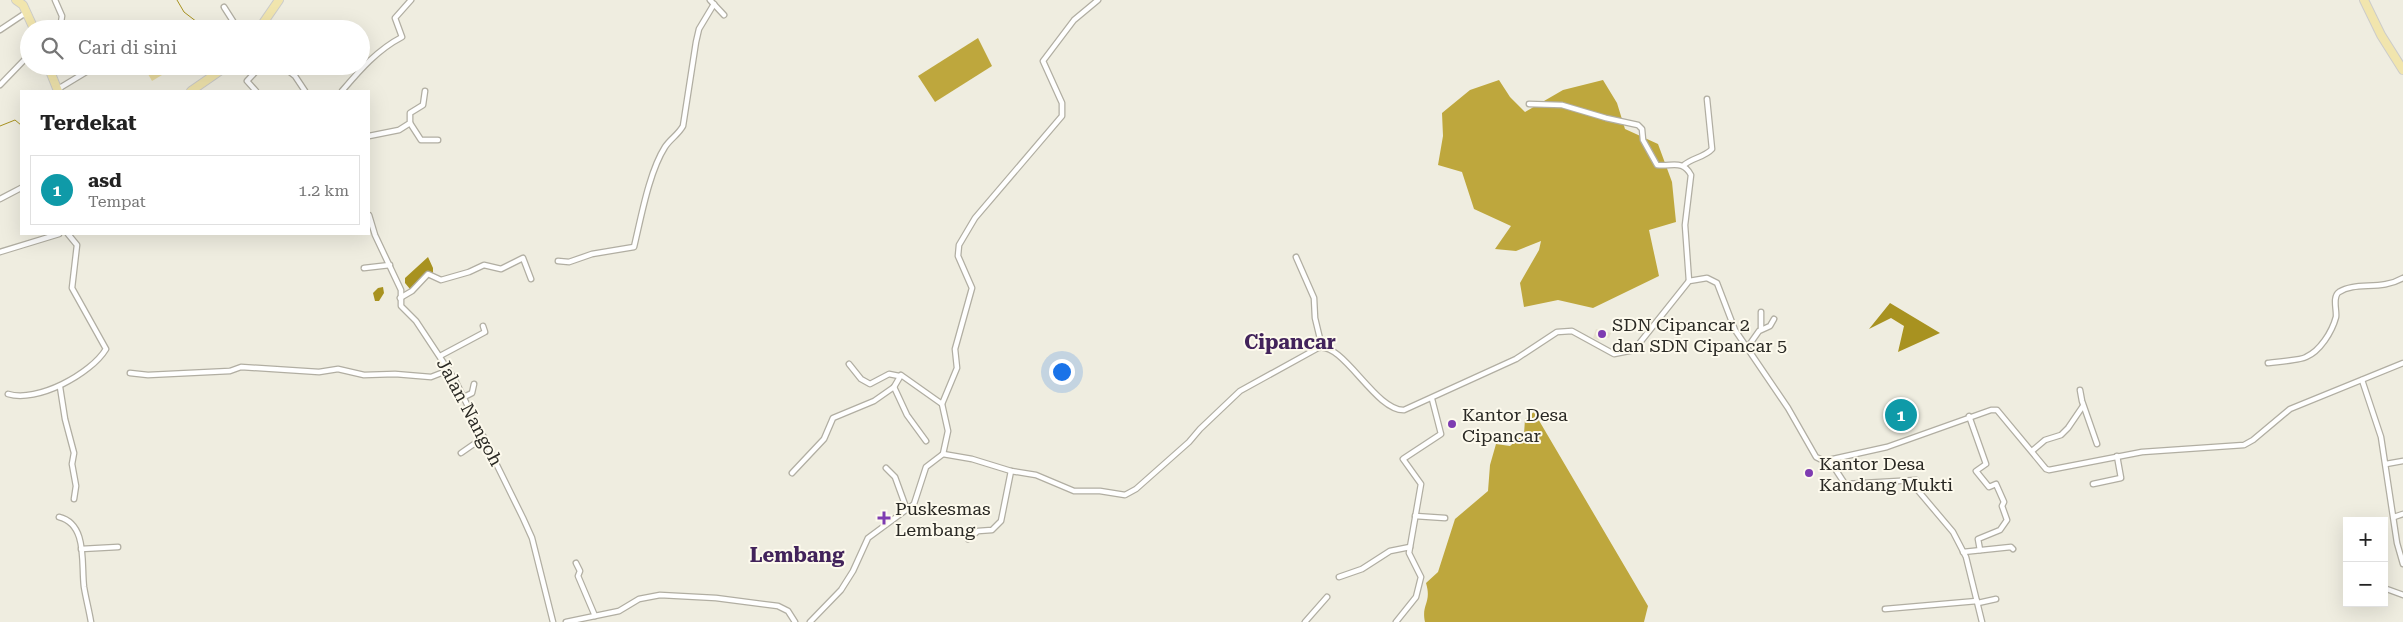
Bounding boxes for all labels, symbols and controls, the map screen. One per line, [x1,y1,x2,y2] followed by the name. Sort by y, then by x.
[20,20,370,75] search box
[38,34,66,62] icon: search
[78,36,177,59] text: Cari di sini
[40,111,137,135] text: Terdekat
[88,169,122,192] text: asd
[53,181,61,200] text: 1
[298,181,349,200] text: 1.2 km
[88,192,146,211] text: Tempat
[1612,314,1787,356] place label: SDN Cipancar 2 dan SDN Cipancar 5
[1596,328,1608,340] marker: SDN Cipancar 2 dan SDN Cipancar 5
[1244,330,1336,354] district label: Cipancar
[433,355,507,470] street label: Jalan Nangoh
[1049,359,1075,385] your location
[1885,396,1917,434] pin: 1
[1462,404,1568,446] place label: Kantor Desa Cipancar
[1446,418,1458,430] marker: Kantor Desa Cipancar
[1819,453,1953,495] place label: Kantor Desa Kandang Mukti
[1803,467,1815,479] marker: Kantor Desa Kandang Mukti
[895,498,991,540] place label: Puskesmas Lembang
[877,511,891,525] marker: Puskesmas Lembang
[2343,517,2388,607] map controls
[2343,517,2388,562] button: +
[750,543,845,567] district label: Lembang
[2343,562,2388,607] button: −

